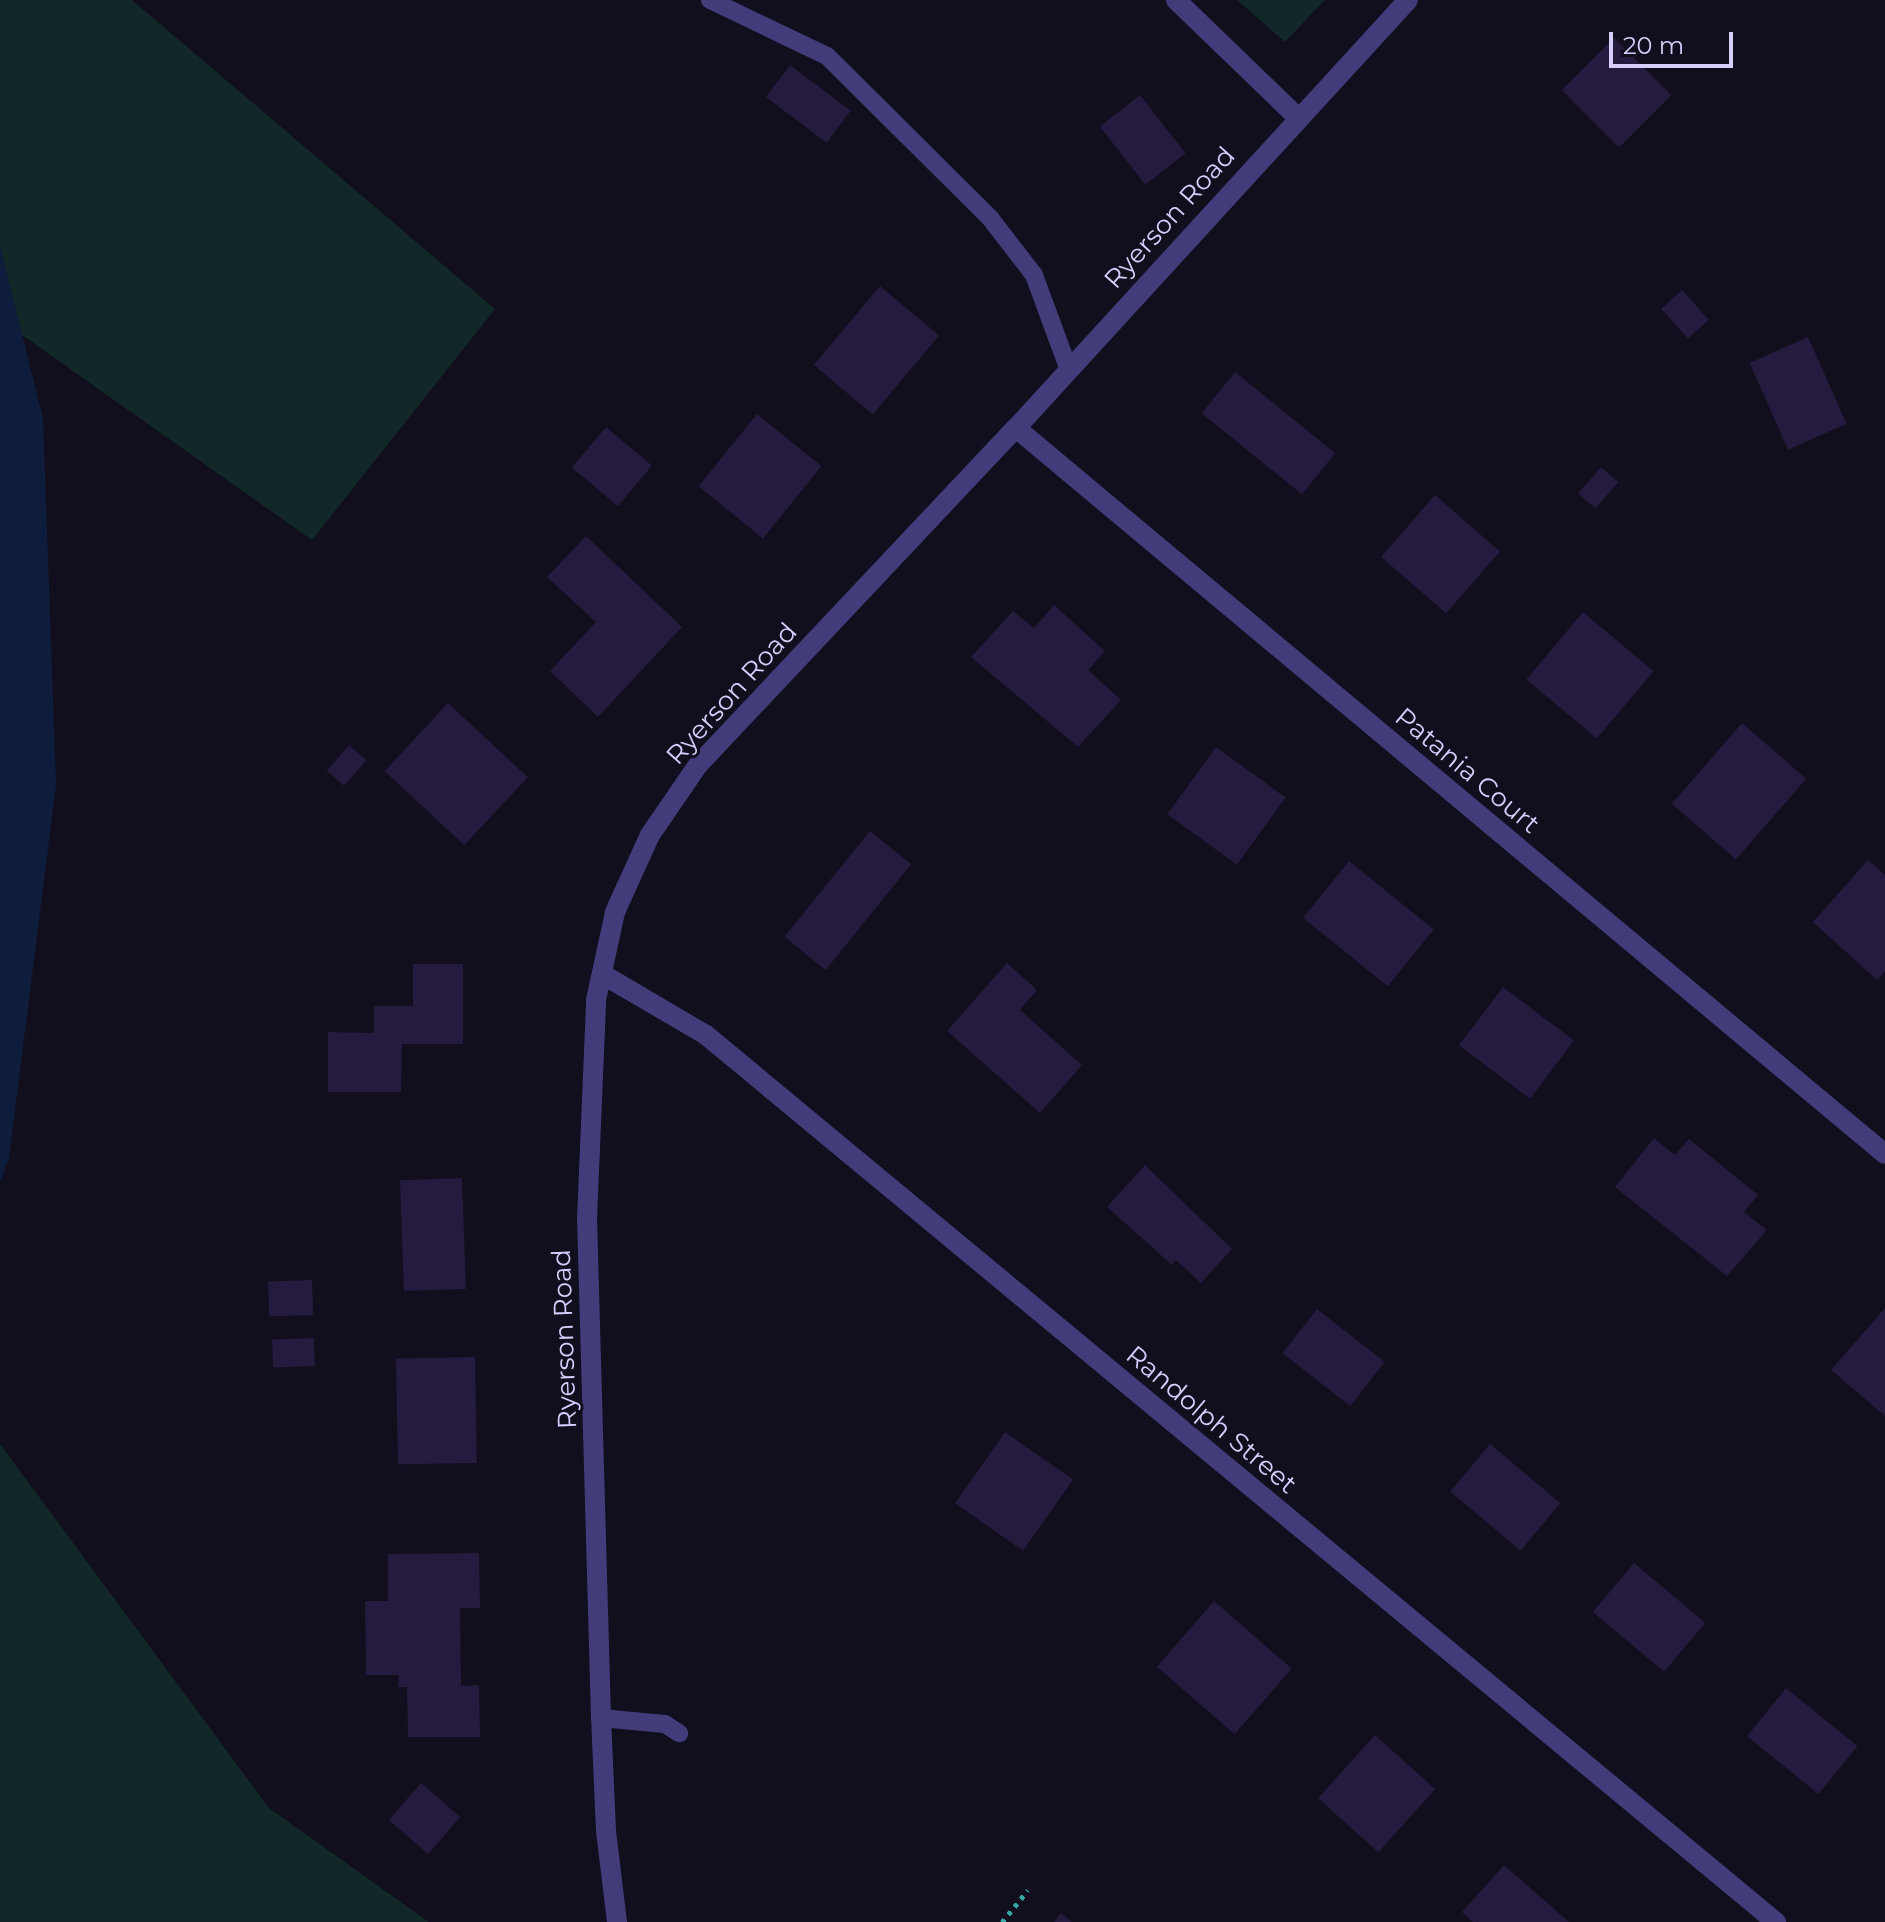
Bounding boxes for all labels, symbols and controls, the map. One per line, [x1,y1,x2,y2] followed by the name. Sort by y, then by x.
[1613,16,1737,66] scale bar
[1623,31,1684,60] text: 20 m
[1098,141,1242,295] street label: Ryerson Road
[660,617,804,771] street label: Ryerson Road
[1389,702,1545,840] street label: Patania Court
[546,1249,584,1429] street label: Ryerson Road
[1119,1340,1303,1500] street label: Randolph Street

